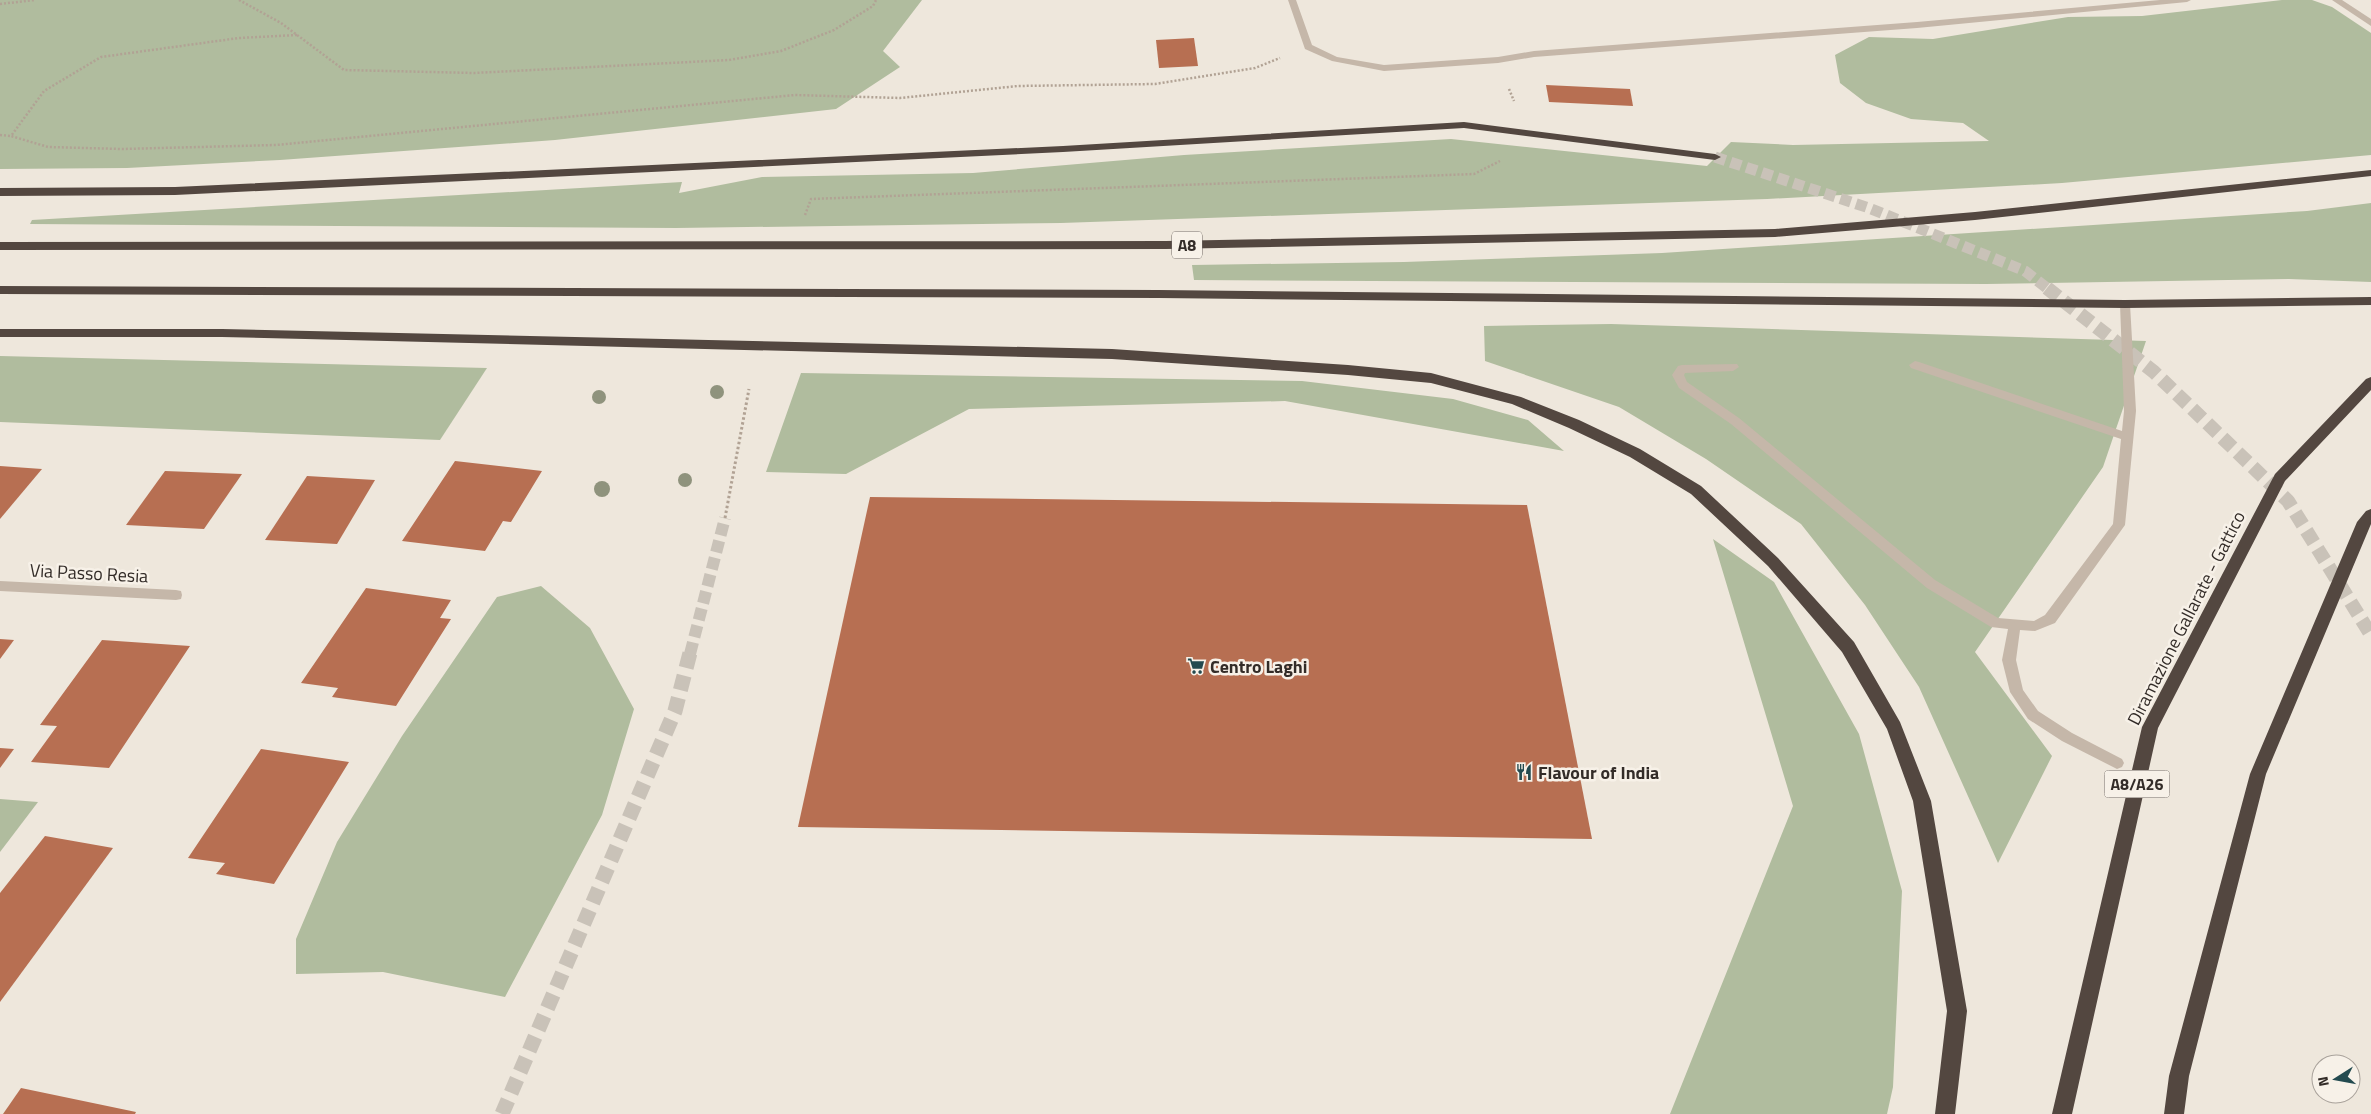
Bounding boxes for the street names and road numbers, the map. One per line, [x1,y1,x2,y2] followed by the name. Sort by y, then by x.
[1172,232,1202,258] road number: A8
[2120,506,2252,730] street label: Diramazione Gallarate - Gattico
[29,556,149,590] street label: Via Passo Resia
[2104,771,2170,798] road number: A8/A26

